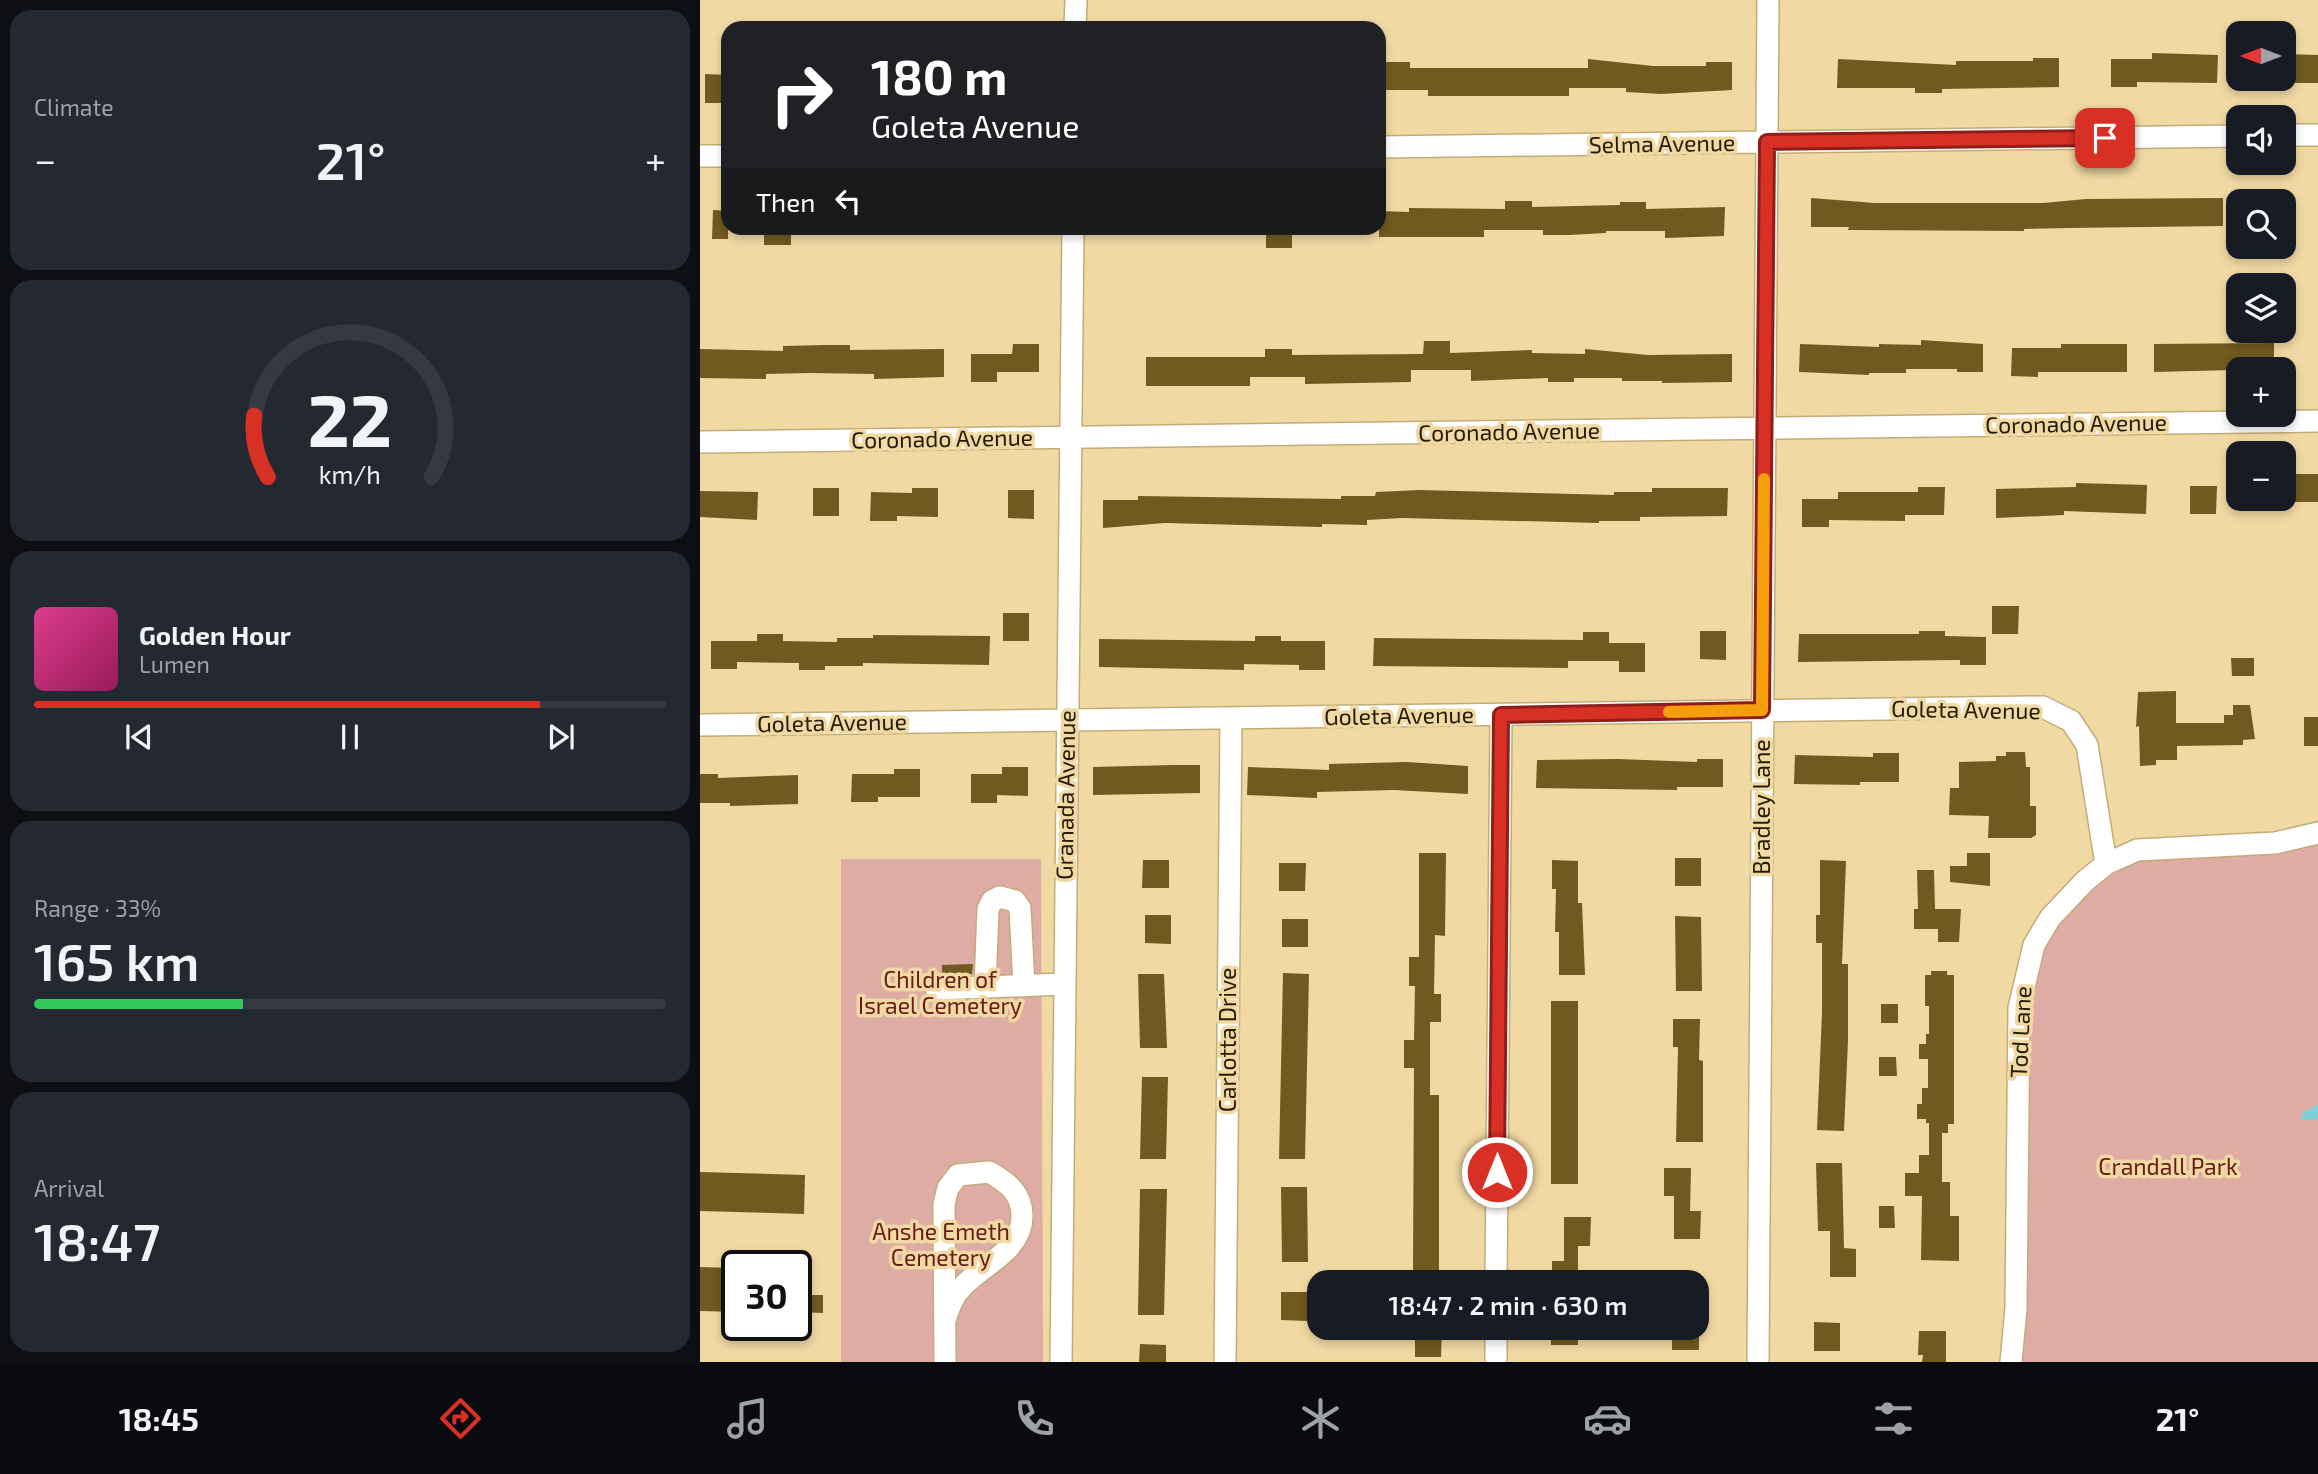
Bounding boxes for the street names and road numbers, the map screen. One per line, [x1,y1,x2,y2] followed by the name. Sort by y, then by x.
[1588,128,1735,158] street label: Selma Avenue
[1985,407,2167,439] street label: Coronado Avenue
[1418,415,1600,447] street label: Coronado Avenue
[851,422,1033,454] street label: Coronado Avenue
[1891,694,2041,724] street label: Goleta Avenue
[1324,700,1474,730] street label: Goleta Avenue
[757,707,907,737] street label: Goleta Avenue
[1050,710,1080,880] street label: Granada Avenue
[1747,739,1775,875] street label: Bradley Lane
[1213,968,1241,1112] street label: Carlotta Drive
[2004,985,2036,1079] street label: Tod Lane

